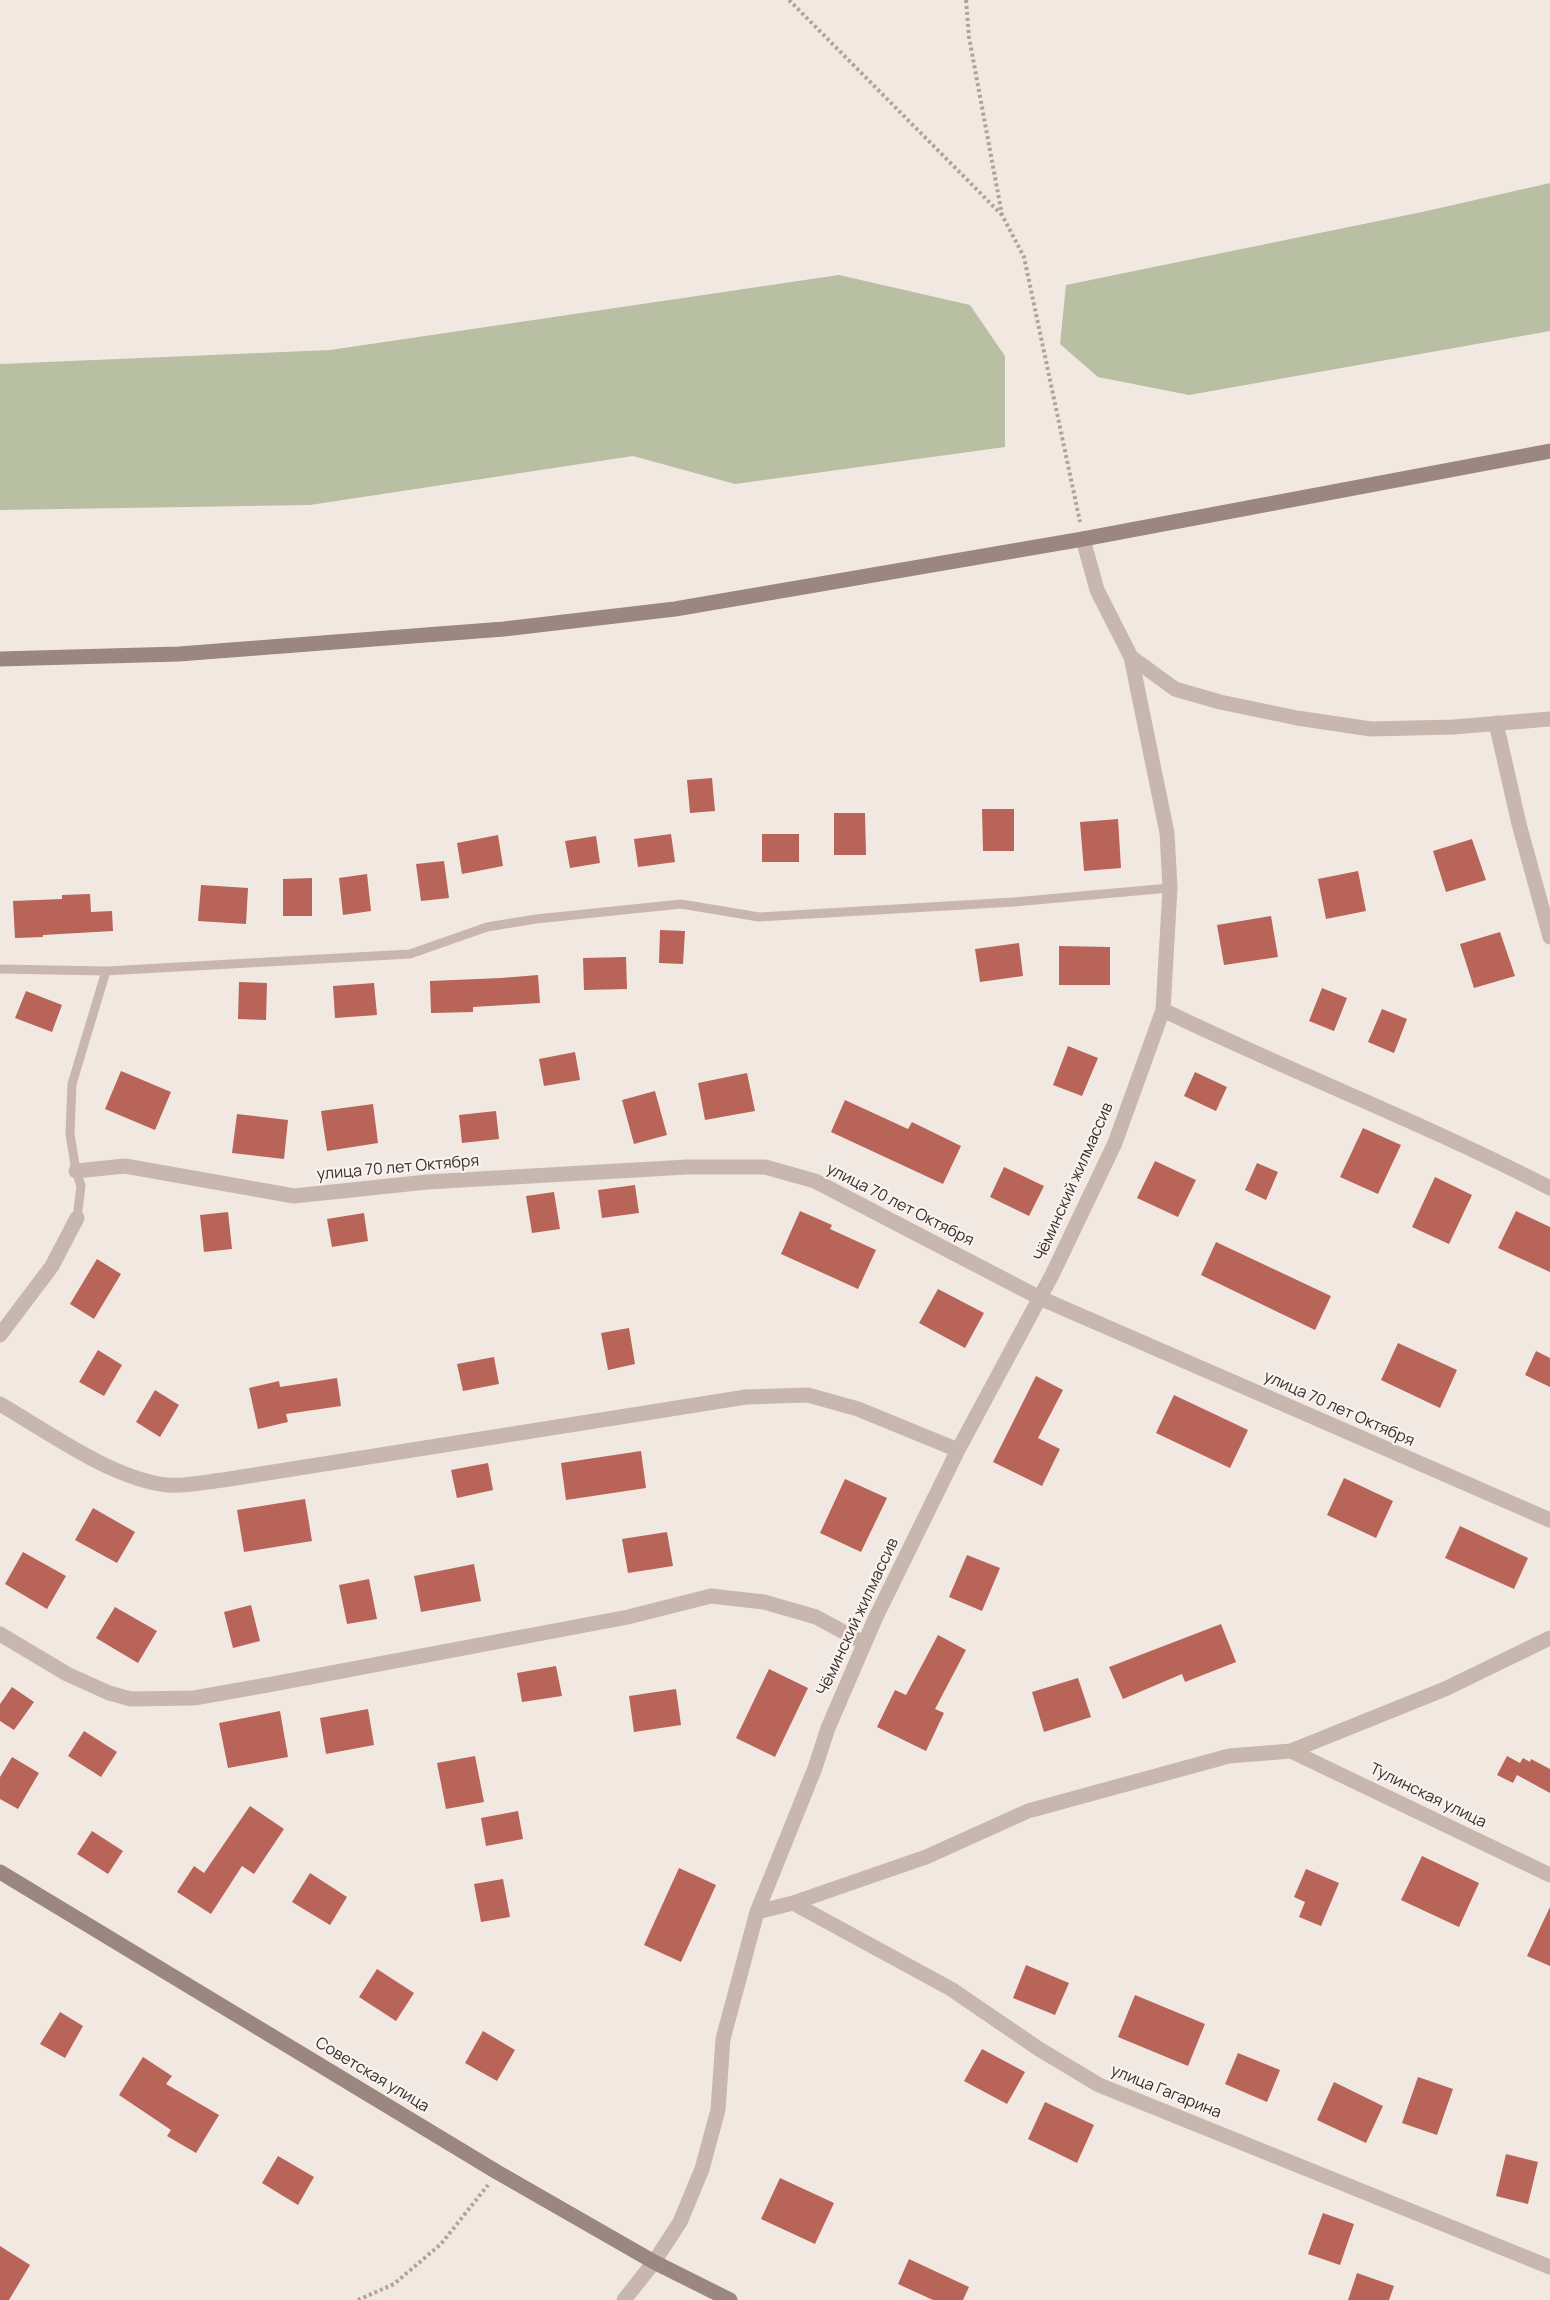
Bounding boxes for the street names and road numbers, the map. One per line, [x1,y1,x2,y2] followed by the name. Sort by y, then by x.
[1030,1100,1118,1264] street label: Чёминский жилмассив
[316,1151,480,1185] street label: улица 70 лет Октября
[823,1159,977,1251] street label: улица 70 лет Октября
[1261,1367,1417,1451] street label: улица 70 лет Октября
[813,1535,903,1699] street label: Чёминский жилмассив
[1367,1759,1489,1833] street label: Тулинская улица
[312,2033,432,2117] street label: Советская улица
[1108,2061,1224,2123] street label: улица Гагарина

